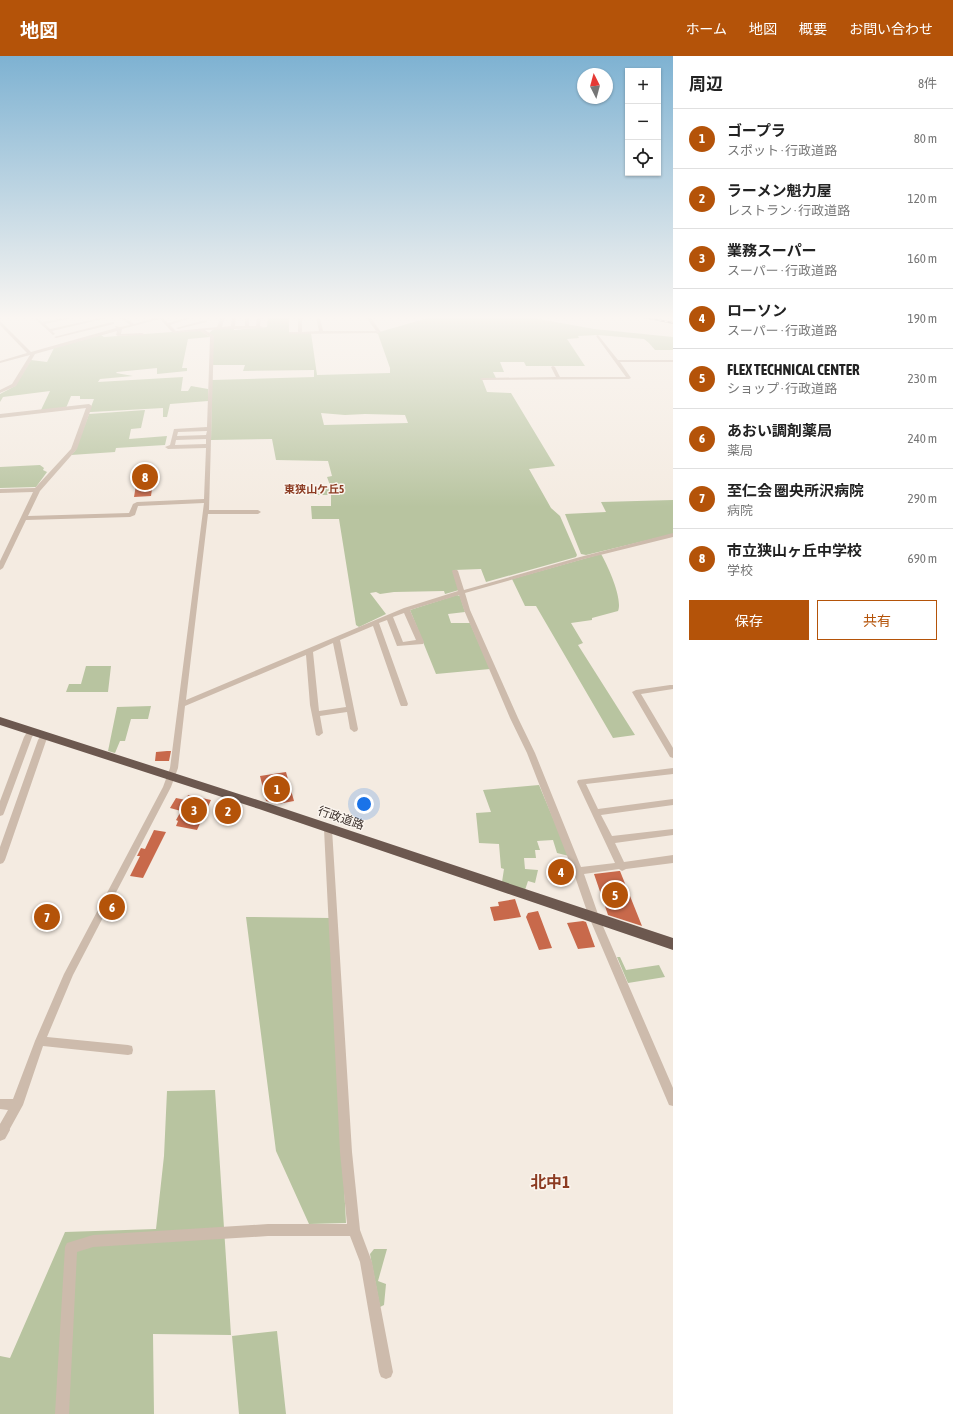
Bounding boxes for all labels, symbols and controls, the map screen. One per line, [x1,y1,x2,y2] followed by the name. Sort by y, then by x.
[20,19,58,41] text: 地図
[685,21,727,37] text: ホーム
[749,21,777,37] text: 地図
[799,21,827,37] text: 概要
[849,21,933,37] text: お問い合わせ
[577,68,613,104] north arrow
[625,68,661,176] map controls
[625,68,661,104] button: +
[689,74,723,94] text: 周辺
[918,76,937,91] text: 8件
[625,104,661,140] button: −
[727,122,786,139] text: ゴープラ
[699,131,705,146] text: 1
[914,131,937,146] text: 80 m
[625,140,661,176] button: locate
[727,143,837,158] text: スポット · 行政道路
[727,182,831,199] text: ラーメン魁力屋
[699,191,705,206] text: 2
[908,191,937,206] text: 120 m
[727,203,850,218] text: レストラン · 行政道路
[727,242,817,259] text: 業務スーパー
[699,251,705,266] text: 3
[908,251,937,266] text: 160 m
[727,263,837,278] text: スーパー · 行政道路
[727,302,787,319] text: ローソン
[699,311,705,326] text: 4
[908,311,937,326] text: 190 m
[727,323,837,338] text: スーパー · 行政道路
[727,361,860,378] text: FLEX TECHNICAL CENTER
[699,371,705,386] text: 5
[908,371,937,386] text: 230 m
[727,381,837,396] text: ショップ · 行政道路
[727,422,832,439] text: あおい調剤薬局
[699,431,705,446] text: 6
[908,431,937,446] text: 240 m
[727,443,753,458] text: 薬局
[132,462,158,492] pin: 8
[727,482,864,499] text: 至仁会 圏央所沢病院
[284,483,344,495] district label: 東狭山ケ丘5
[699,491,705,506] text: 7
[908,491,937,506] text: 290 m
[727,503,753,518] text: 病院
[727,542,862,559] text: 市立狭山ヶ丘中学校
[699,551,705,566] text: 8
[908,551,937,566] text: 690 m
[727,563,753,578] text: 学校
[689,600,809,640] button: 保存
[817,600,937,640] button: 共有
[264,774,290,804] pin: 1
[354,794,374,814] your location
[181,795,207,825] pin: 3
[215,796,241,826] pin: 2
[316,804,366,832] street label: 行政道路
[548,857,574,887] pin: 4
[602,880,628,910] pin: 5
[99,892,125,922] pin: 6
[34,902,60,932] pin: 7
[530,1173,570,1191] district label: 北中1

